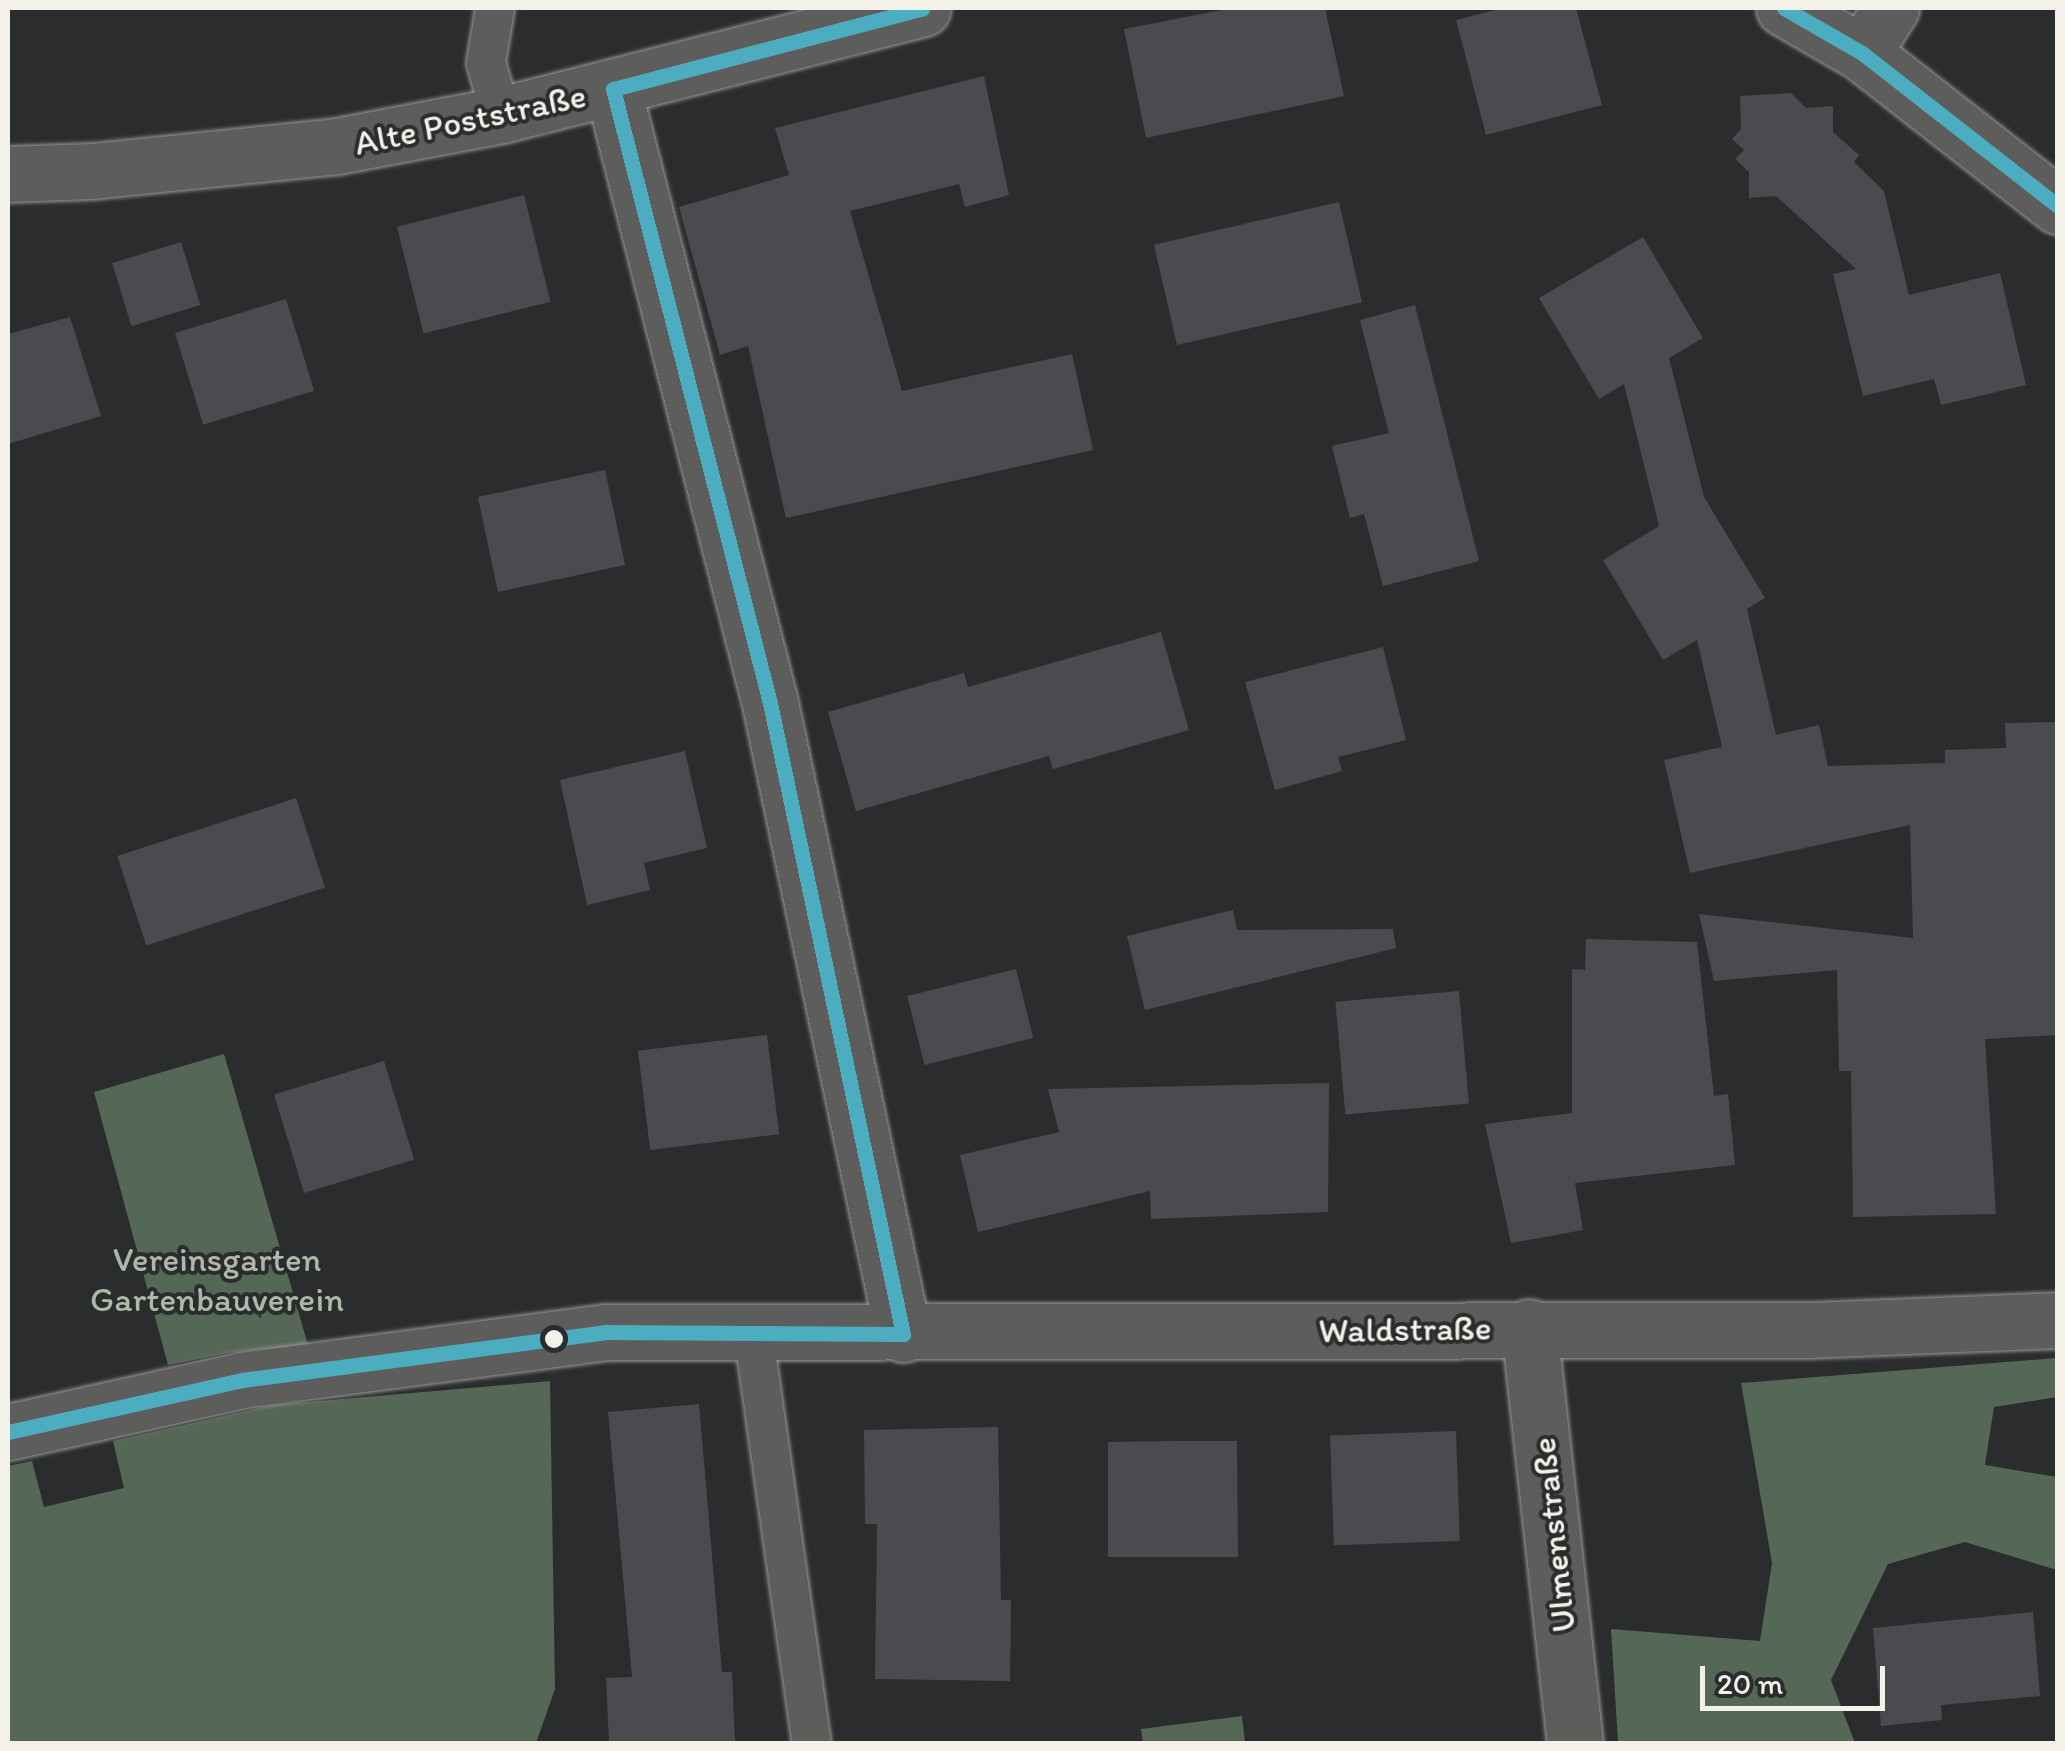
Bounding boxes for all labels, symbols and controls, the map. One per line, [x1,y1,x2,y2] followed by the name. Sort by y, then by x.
[352,74,588,164] street label: Alte Poststraße
[90,1238,344,1320] park label: Vereinsgarten Gartenbauverein
[1318,1306,1492,1352] street label: Waldstraße
[544,1329,564,1349] unlabelled marker
[1522,1435,1584,1635] street label: Ulmenstraße
[1705,1646,1890,1708] scale bar
[1717,1665,1783,1702] text: 20 m

